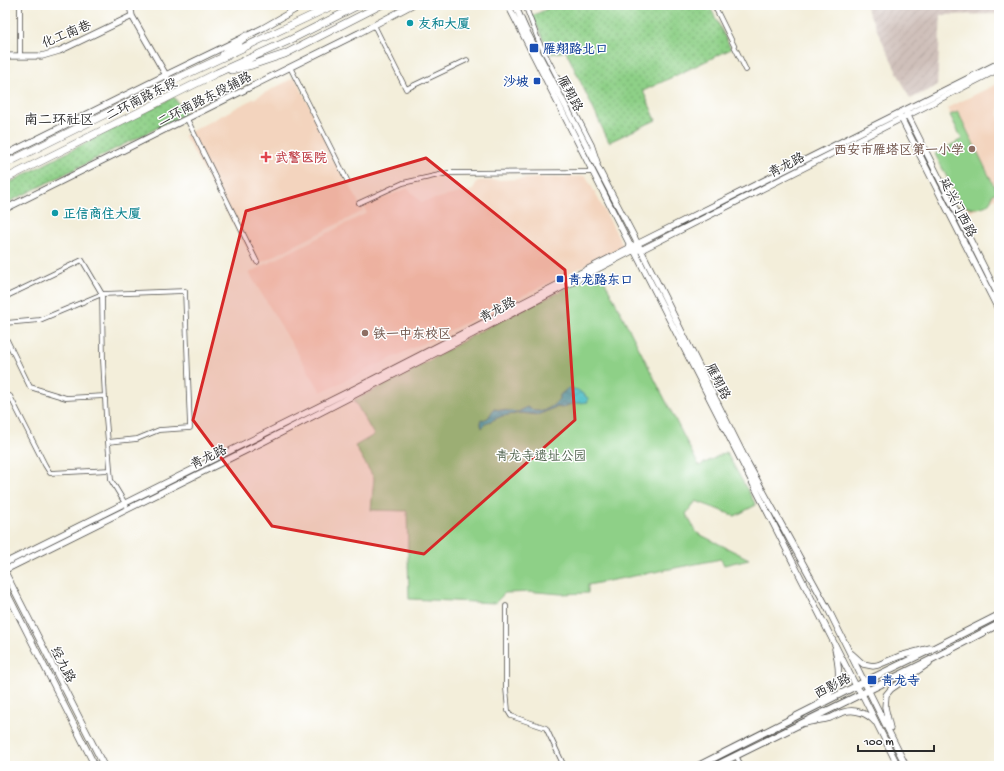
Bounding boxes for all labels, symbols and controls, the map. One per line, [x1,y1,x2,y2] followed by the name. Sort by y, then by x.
[418,17,470,33] place label: 友和大厦
[40,18,94,52] street label: 化工南巷
[405,18,415,28] marker: 友和大厦
[528,42,540,54] marker: 雁翔路北口
[543,42,608,58] place label: 雁翔路北口
[155,69,255,131] street label: 二环南路东段辅路
[553,73,585,115] street label: 雁翔路
[104,75,180,125] street label: 二环南路东段
[503,75,529,91] place label: 沙坡
[532,76,542,86] marker: 沙坡
[24,112,94,130] district label: 南二环社区
[834,142,964,159] place label: 西安市雁塔区第一小学
[967,144,977,154] marker: 西安市雁塔区第一小学
[275,150,327,167] place label: 武警医院
[766,150,808,182] street label: 青龙路
[260,151,272,163] marker: 武警医院
[935,175,979,241] street label: 延兴门西路
[63,206,141,223] place label: 正信商住大厦
[50,208,60,218] marker: 正信商住大厦
[568,273,633,289] place label: 青龙路东口
[555,274,565,284] marker: 青龙路东口
[477,295,519,327] street label: 青龙路
[373,327,451,343] place label: 铁一中东校区
[360,328,370,338] marker: 铁一中东校区
[701,361,733,403] street label: 雁翔路
[188,442,230,474] street label: 青龙路
[495,449,587,465] park label: 青龙寺遗址公园
[46,644,78,686] street label: 经九路
[812,671,854,703] street label: 西影路
[866,674,878,686] marker: 青龙寺
[881,674,920,690] place label: 青龙寺
[858,727,934,753] scale bar
[863,736,894,750] text: 100 m

